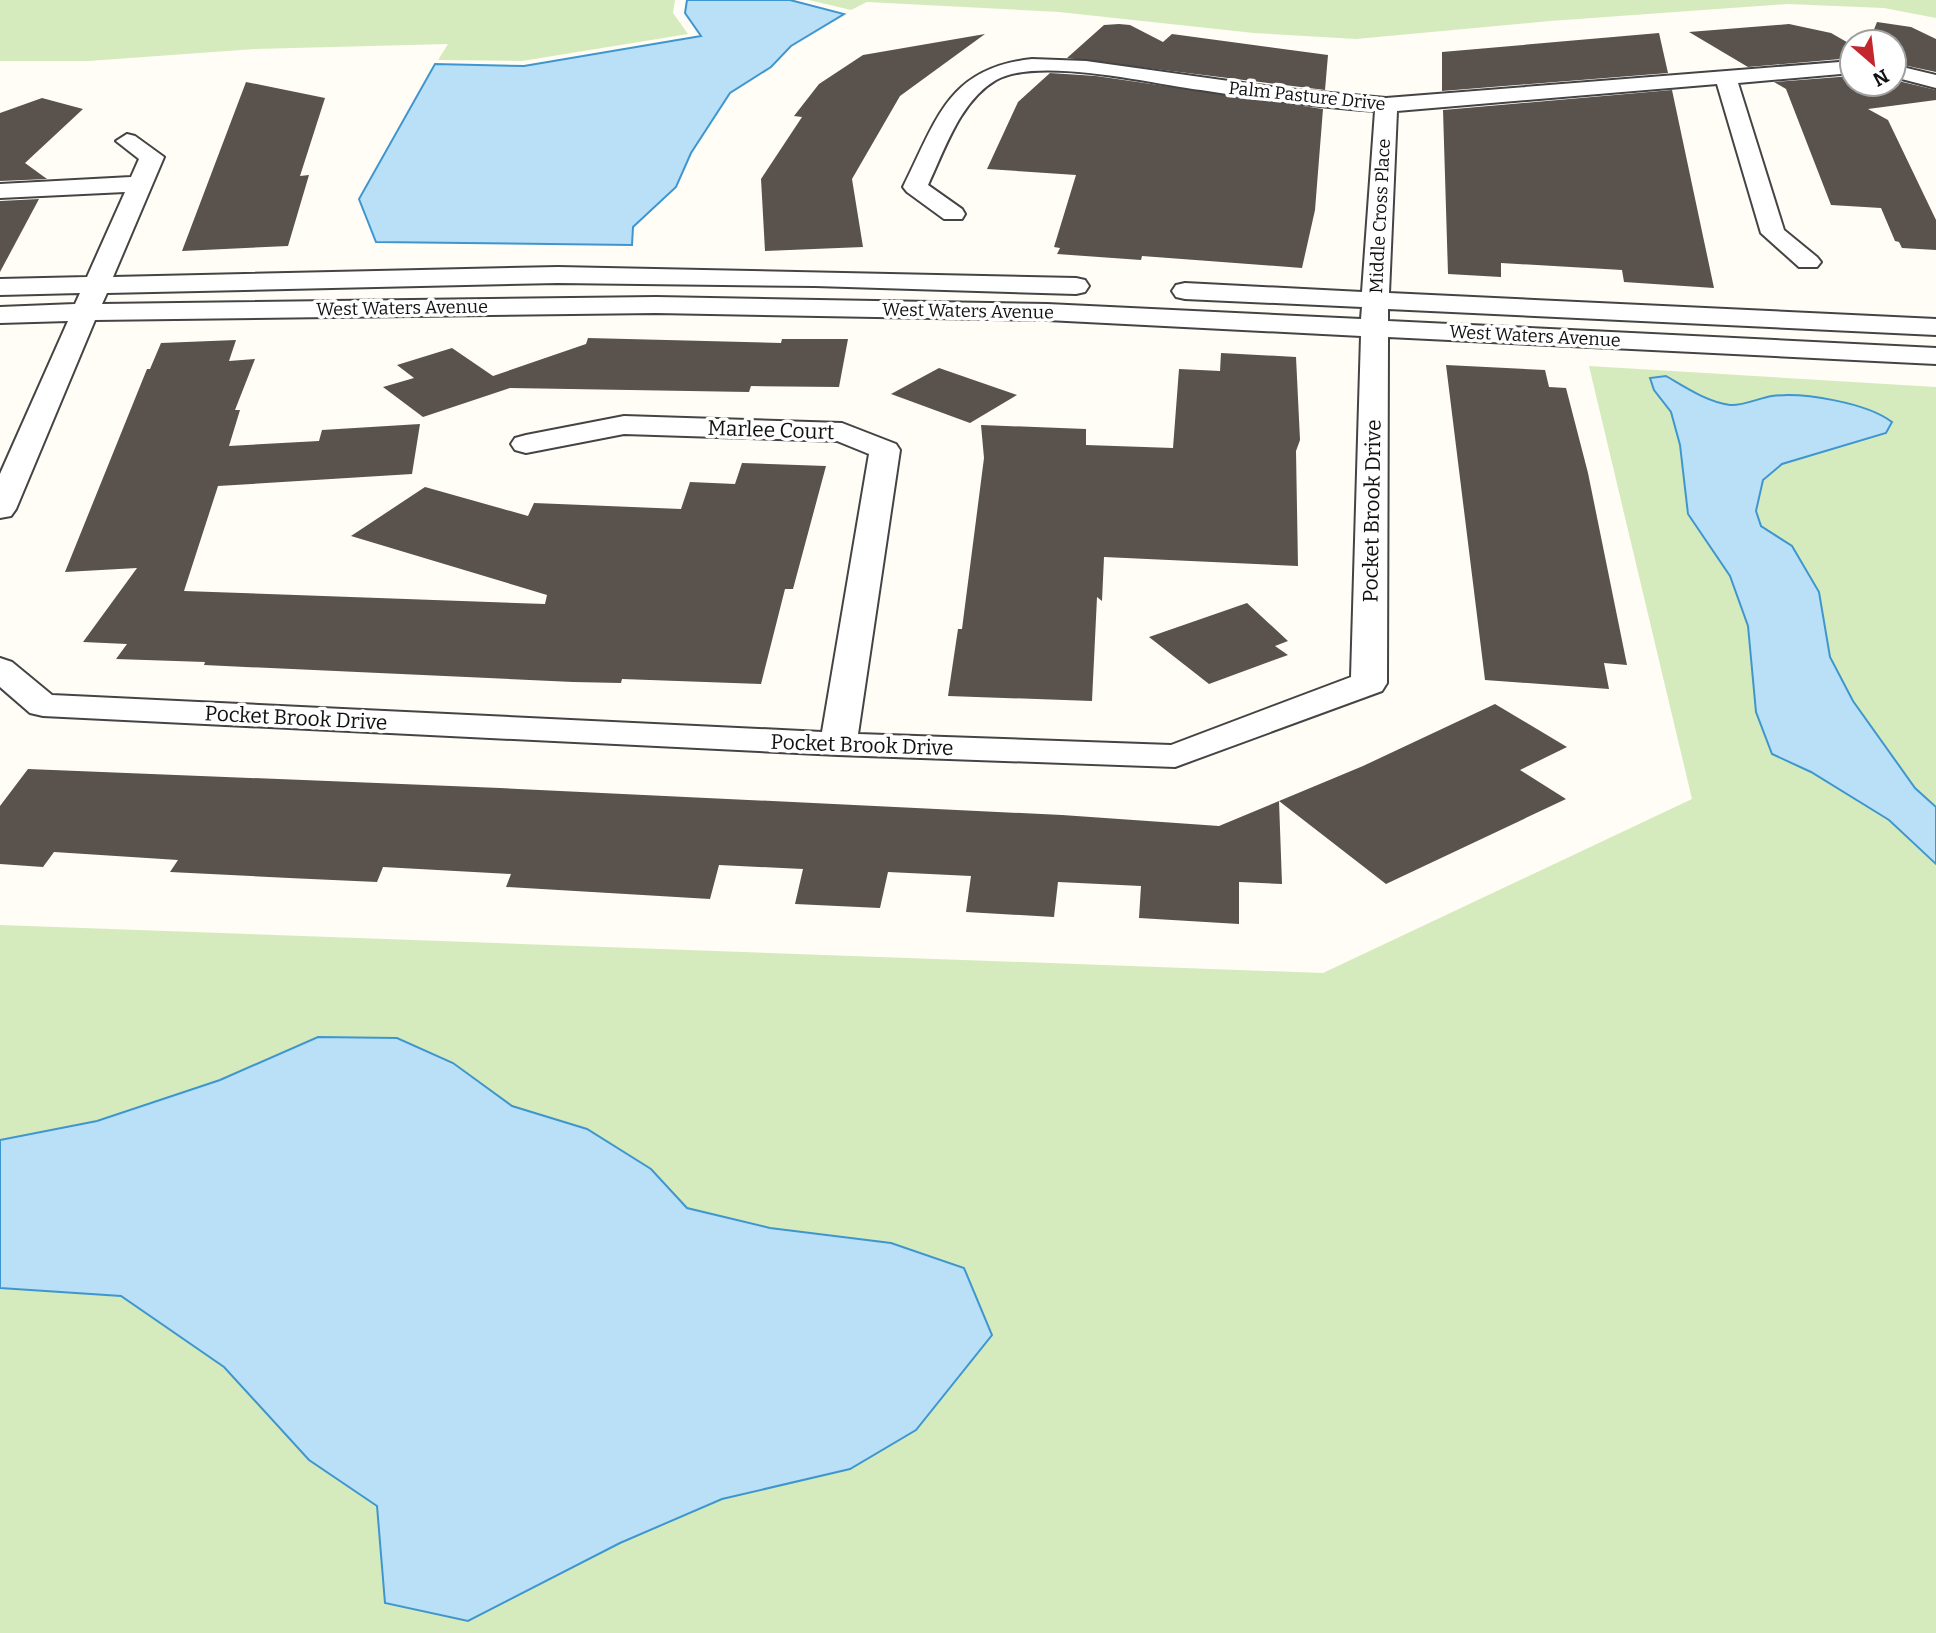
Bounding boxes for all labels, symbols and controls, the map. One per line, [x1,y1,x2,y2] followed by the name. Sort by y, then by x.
[1838,28,1908,98] north arrow
[1869,64,1893,91] text: N
[1227,77,1387,115] street label: Palm Pasture Drive
[1365,138,1395,294] street label: Middle Cross Place
[316,296,488,320] street label: West Waters Avenue
[882,299,1054,323] street label: West Waters Avenue
[1449,321,1621,351] street label: West Waters Avenue
[707,415,835,445] street label: Marlee Court
[1357,419,1387,603] street label: Pocket Brook Drive
[204,700,388,736] street label: Pocket Brook Drive
[770,729,954,761] street label: Pocket Brook Drive

